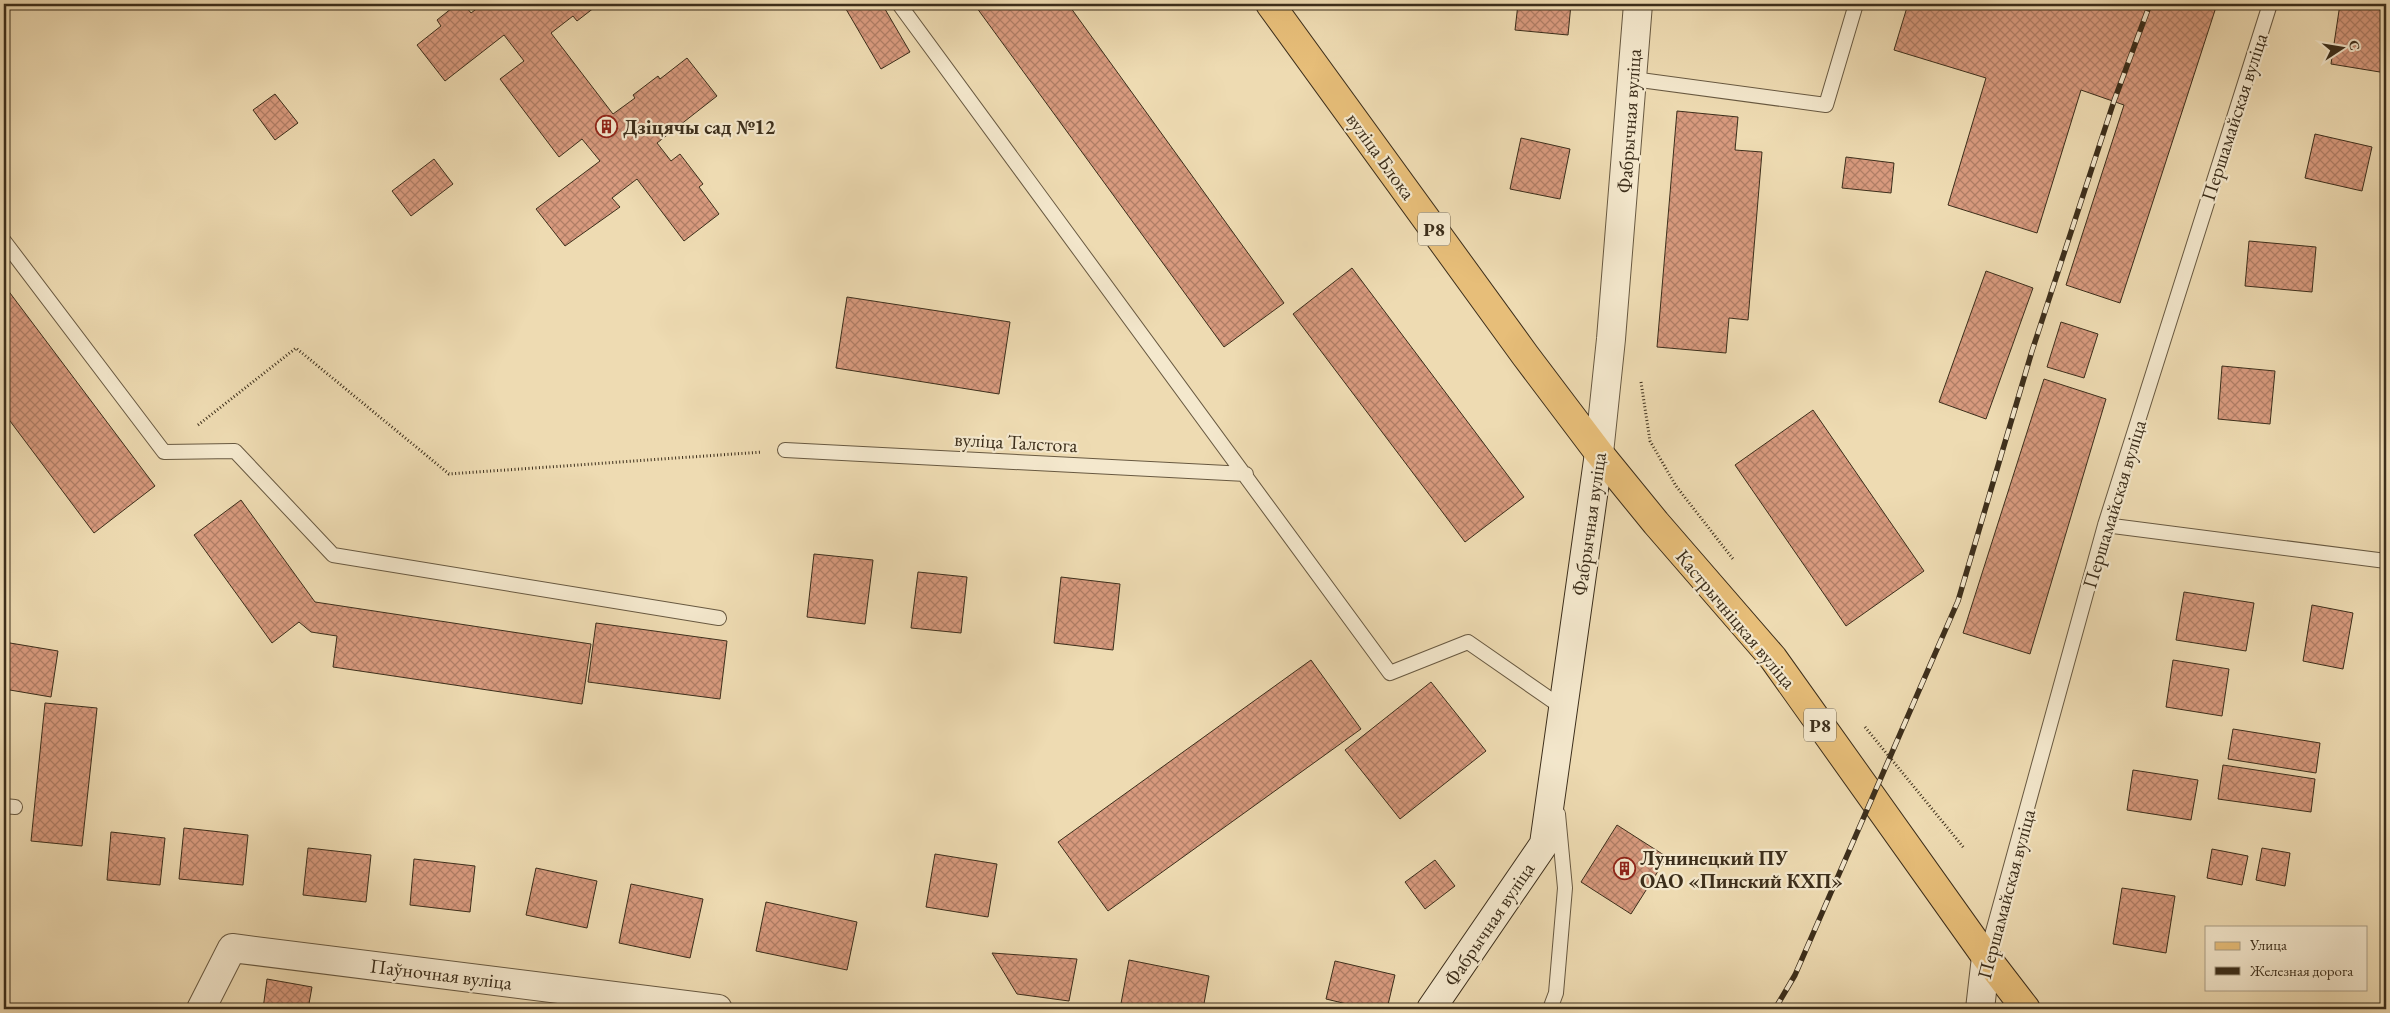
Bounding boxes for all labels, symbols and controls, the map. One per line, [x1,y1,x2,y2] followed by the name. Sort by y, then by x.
[2318,22,2368,72] north arrow
[2195,30,2273,204] street label: Першамайская вуліца
[2345,39,2365,52] text: С
[1611,48,1647,194] street label: Фабрычная вуліца
[1341,107,1421,205] street label: вуліца Блока
[623,114,776,140] place label: Дзіцячы сад №12
[595,115,619,139] building icon: Дзіцячы сад №12
[1418,212,1450,245] road number: Р8
[2076,417,2152,591] street label: Першамайская вуліца
[954,426,1078,458] street label: вуліца Талстога
[1566,451,1612,597] street label: Фабрычная вуліца
[1670,544,1802,694] street label: Кастрычніцкая вуліца
[1804,708,1836,742] road number: Р8
[1971,806,2041,982] street label: Першамайская вуліца
[1640,845,1843,894] place label: Лунинецкий ПУ ОАО «Пинский КХП»
[1438,857,1540,991] street label: Фабрычная вуліца
[1612,857,1636,881] building icon: Лунинецкий ПУ ОАО «Пинский КХП»
[2205,926,2368,990] legend
[2249,935,2287,954] text: Улица
[368,952,514,996] street label: Паўночная вуліца
[2249,961,2353,980] text: Железная дорога

